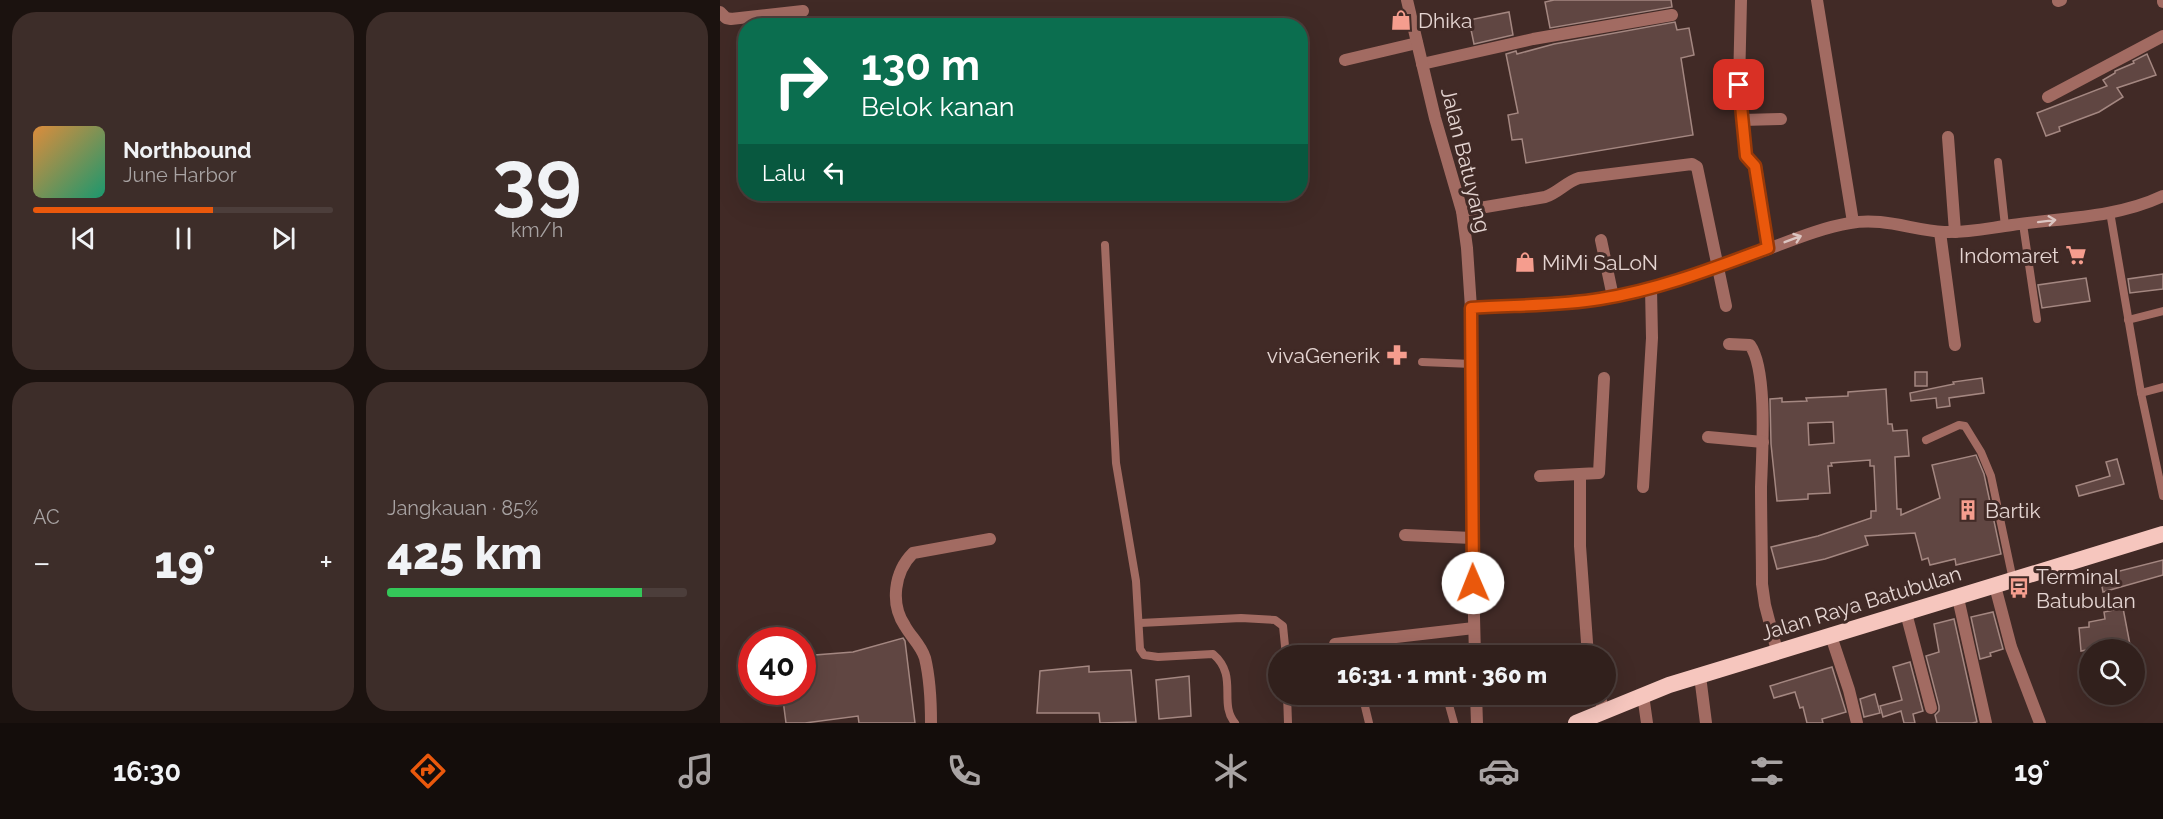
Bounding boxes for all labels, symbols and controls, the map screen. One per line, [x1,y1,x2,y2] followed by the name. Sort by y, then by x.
[1389,8,1413,32] shop icon: Dhika
[1418,8,1472,33] place label: Dhika
[861,41,980,90] text: 130 m
[762,42,840,120] icon: right
[1713,59,1764,110] pin
[1722,68,1755,101] icon: arrive
[1436,85,1496,235] street label: Jalan Batuyang
[861,91,1015,122] text: Belok kanan
[492,133,582,224] text: 39
[123,137,252,163] text: Northbound
[818,156,851,189] icon: left
[762,160,806,186] text: Lalu
[123,163,237,187] text: June Harbor
[2036,215,2056,226] one-way arrow
[511,218,563,242] text: km/h
[67,222,100,255] icon: previous
[167,222,200,255] icon: pause
[267,222,300,255] icon: next
[1783,233,1802,244] one-way arrow
[1959,243,2059,268] place label: Indomaret
[2064,243,2088,267] supermarket icon: Indomaret
[1513,250,1537,274] shop icon: MiMi SaLoN
[1542,250,1658,275] place label: MiMi SaLoN
[1267,343,1380,368] place label: vivaGenerik
[1385,343,1409,367] pharmacy icon: vivaGenerik
[387,496,538,520] text: Jangkauan · 85%
[1956,498,1980,522] building icon: Bartik
[1985,498,2041,523] place label: Bartik
[33,505,60,529] text: AC
[387,527,542,580] text: 425 km
[154,536,216,589] text: 19°
[33,543,51,582] text: −
[319,543,333,582] text: +
[1441,551,1505,615] position arrow
[1758,561,1964,645] street label: Jalan Raya Batubulan
[2036,564,2136,613] place label: Terminal Batubulan
[2007,576,2031,600] bus stop icon: Terminal Batubulan
[738,627,816,705] speed limit sign: 40
[2079,639,2145,705] map controls
[2079,639,2145,705] button: search
[1337,662,1547,688] text: 16:31 · 1 mnt · 360 m
[407,750,449,792] icon: directions
[675,750,717,792] icon: music
[943,750,985,792] icon: phone
[1210,750,1252,792] icon: climate
[1478,750,1520,792] icon: car
[1746,750,1788,792] icon: filters
[113,756,181,787] text: 16:30
[2014,756,2050,787] text: 19°

